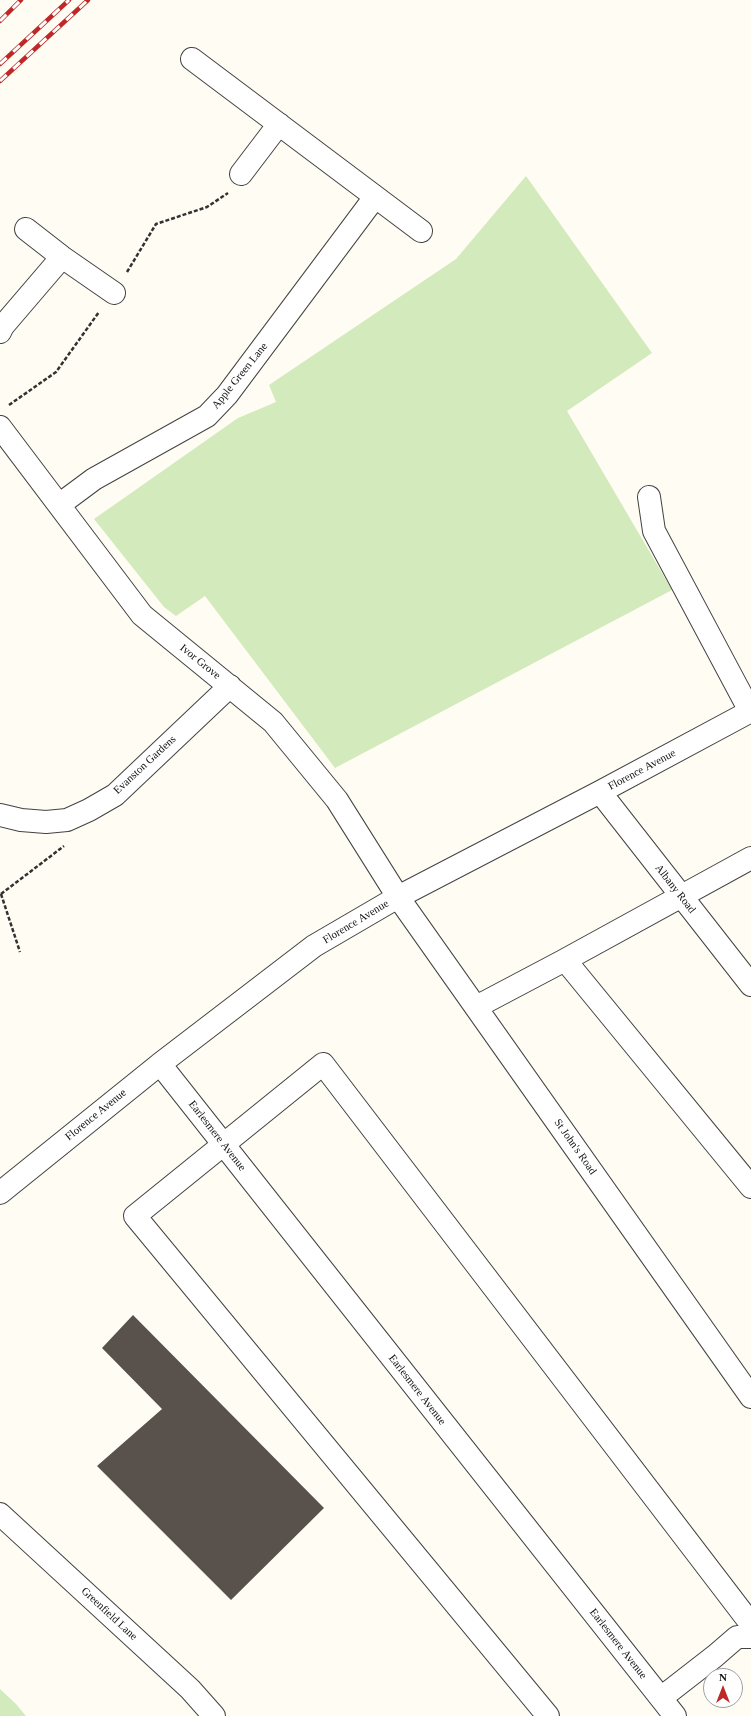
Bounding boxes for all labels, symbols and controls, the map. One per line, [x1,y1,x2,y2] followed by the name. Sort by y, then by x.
[209,340,271,412] street label: Apple Green Lane
[177,642,223,682] street label: Ivor Grove
[111,733,179,797] street label: Evanston Gardens
[606,747,678,793] street label: Florence Avenue
[652,862,698,916] street label: Albany Road
[321,897,391,947] street label: Florence Avenue
[63,1086,129,1144] street label: Florence Avenue
[185,1098,249,1174] street label: Earlesmere Avenue
[551,1117,599,1177] street label: St John's Road
[385,1352,449,1428] street label: Earlesmere Avenue
[78,1585,140,1643] street label: Greenfield Lane
[586,1606,650,1682] street label: Earlesmere Avenue
[703,1668,743,1708] north arrow
[719,1671,727,1683] text: N

